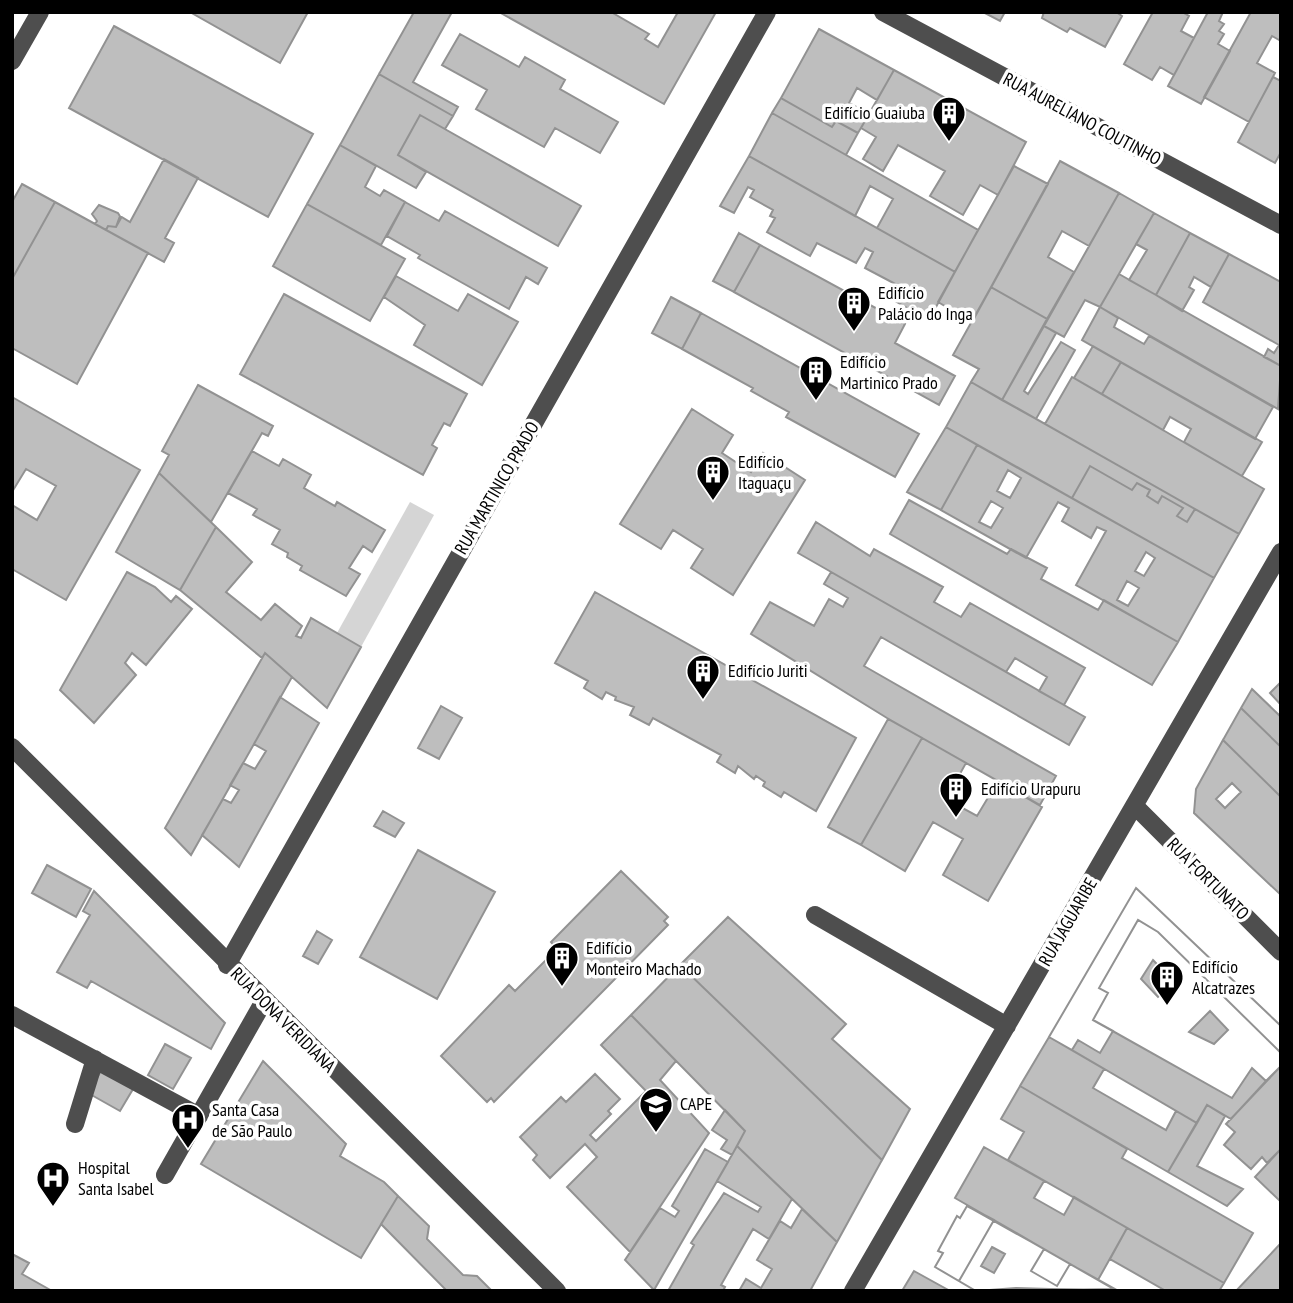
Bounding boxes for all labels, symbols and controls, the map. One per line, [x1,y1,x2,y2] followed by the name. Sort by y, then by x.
[999,67,1165,170] street label: RUA AURELIANO COUTINHO
[930,94,968,143] building icon: Edifício Guaiuba
[825,101,925,124] place label: Edifício Guaiuba
[878,281,973,325] place label: Edifício Palácio do Inga
[835,284,873,333] building icon: Edifício Palácio do Inga
[840,350,938,394] place label: Edifício Martinico Prado
[797,353,835,402] building icon: Edifício Martinico Prado
[449,417,544,558] street label: RUA MARTINICO PRADO
[738,450,791,494] place label: Edifício Itaguaçu
[694,453,732,502] building icon: Edifício Itaguaçu
[684,652,722,701] building icon: Edifício Juriti
[728,659,808,682] place label: Edifício Juriti
[937,770,975,819] building icon: Edifício Urapuru
[981,777,1081,800] place label: Edifício Urapuru
[1162,833,1254,925] street label: RUA FORTUNATO
[1033,874,1102,970] street label: RUA JAGUARIBE
[586,936,702,980] place label: Edifício Monteiro Machado
[543,939,581,988] building icon: Edifício Monteiro Machado
[1192,955,1255,999] place label: Edifício Alcatrazes
[1148,958,1186,1007] building icon: Edifício Alcatrazes
[226,962,341,1077] street label: RUA DONA VERIDIANA
[637,1085,675,1134] school or university icon: CAPE
[680,1092,712,1115] place label: CAPE
[212,1098,292,1142] place label: Santa Casa de São Paulo
[169,1101,207,1150] hospital icon: Santa Casa de São Paulo
[78,1156,154,1200] place label: Hospital Santa Isabel
[34,1159,72,1208] hospital icon: Hospital Santa Isabel

